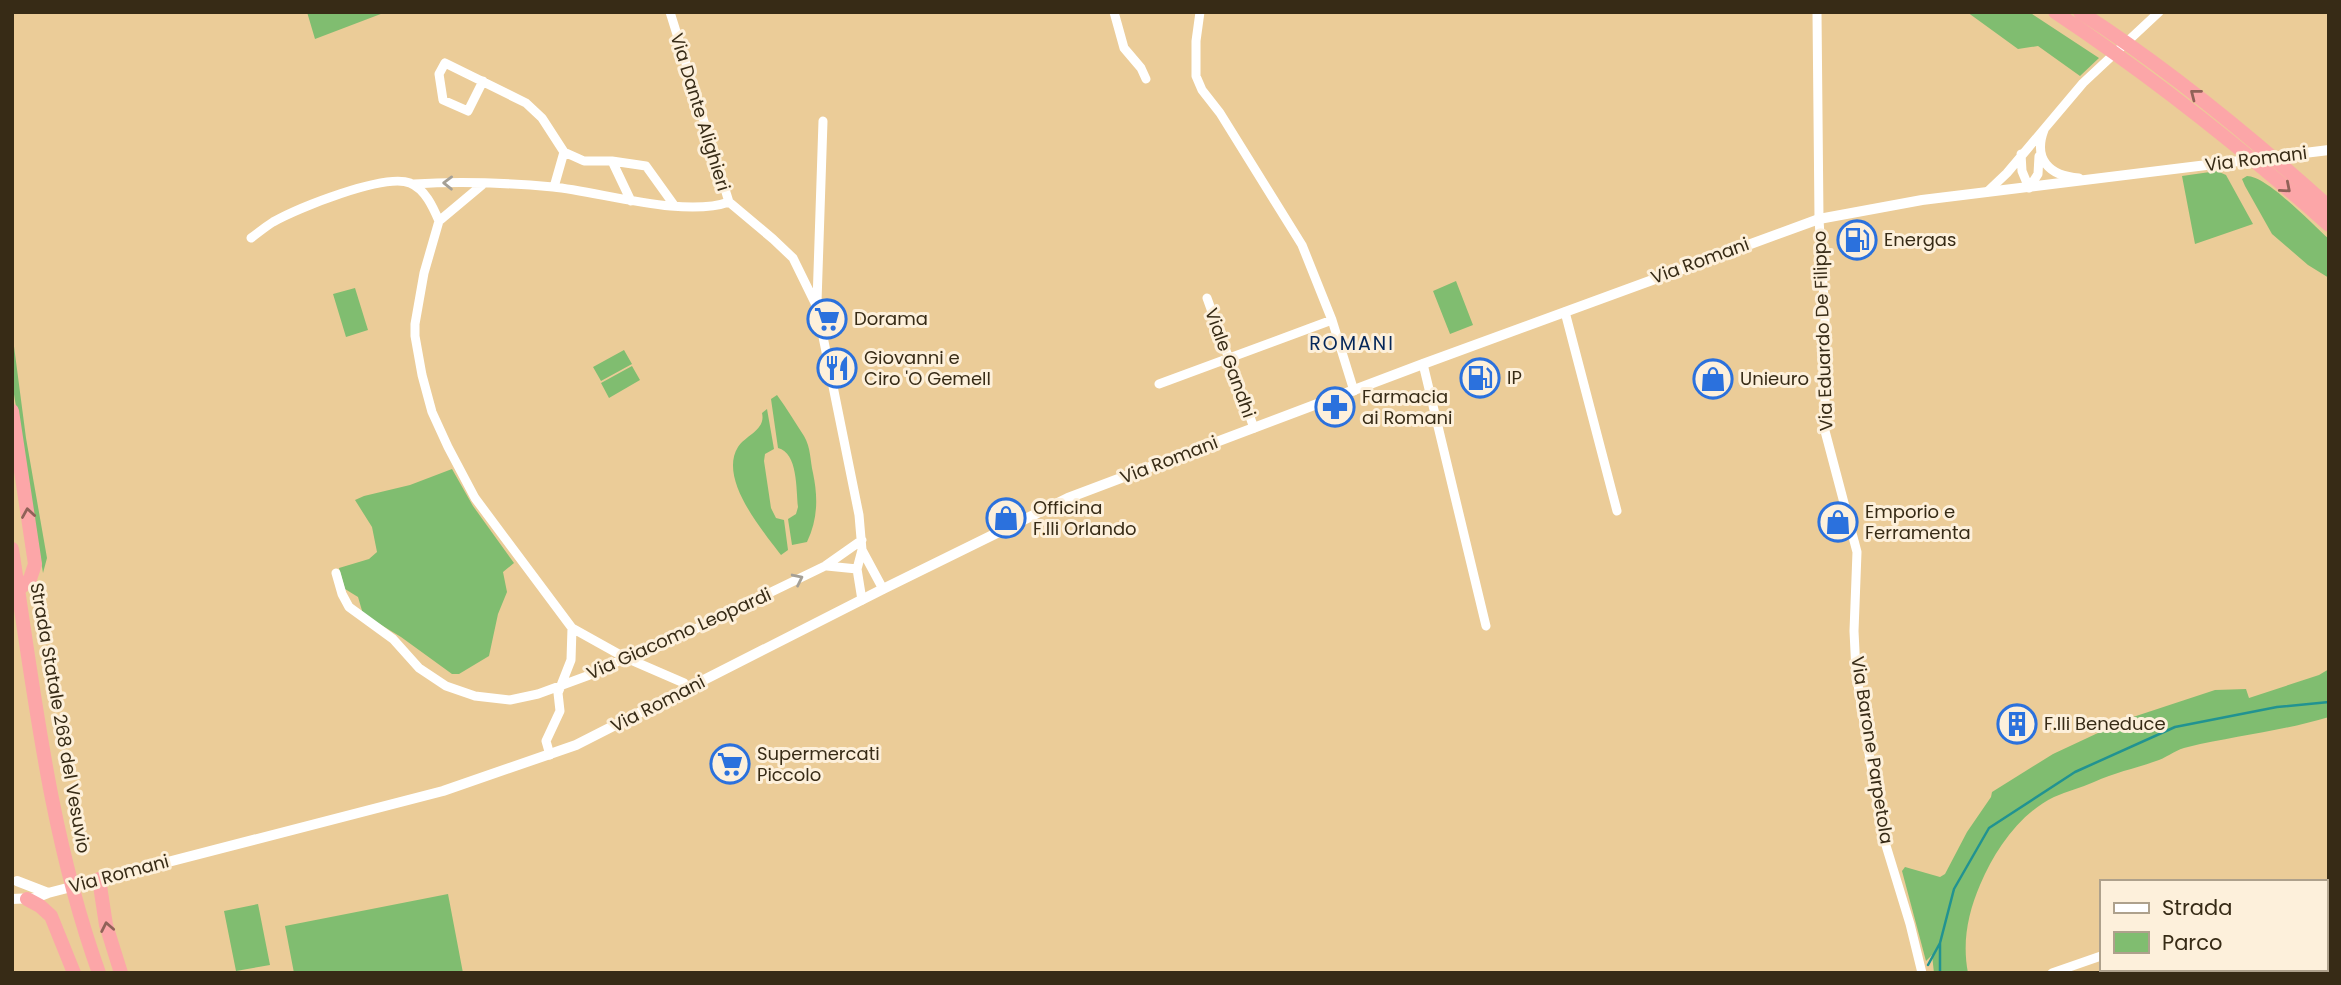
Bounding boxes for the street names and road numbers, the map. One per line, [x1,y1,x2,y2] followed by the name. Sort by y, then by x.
[665,30,736,194] street label: Via Dante Alighieri
[2203,140,2308,177] street label: Via Romani
[1807,230,1838,432] street label: Via Eduardo De Filippo
[1647,231,1752,290] street label: Via Romani
[1199,305,1262,421] street label: Viale Gandhi
[1116,429,1221,490] street label: Via Romani
[24,581,97,855] street label: Strada Statale 268 del Vesuvio
[583,582,775,686] street label: Via Giacomo Leopardi
[1845,654,1900,846] street label: Via Barone Parpetola
[606,669,709,738] street label: Via Romani
[66,848,172,899] street label: Via Romani

